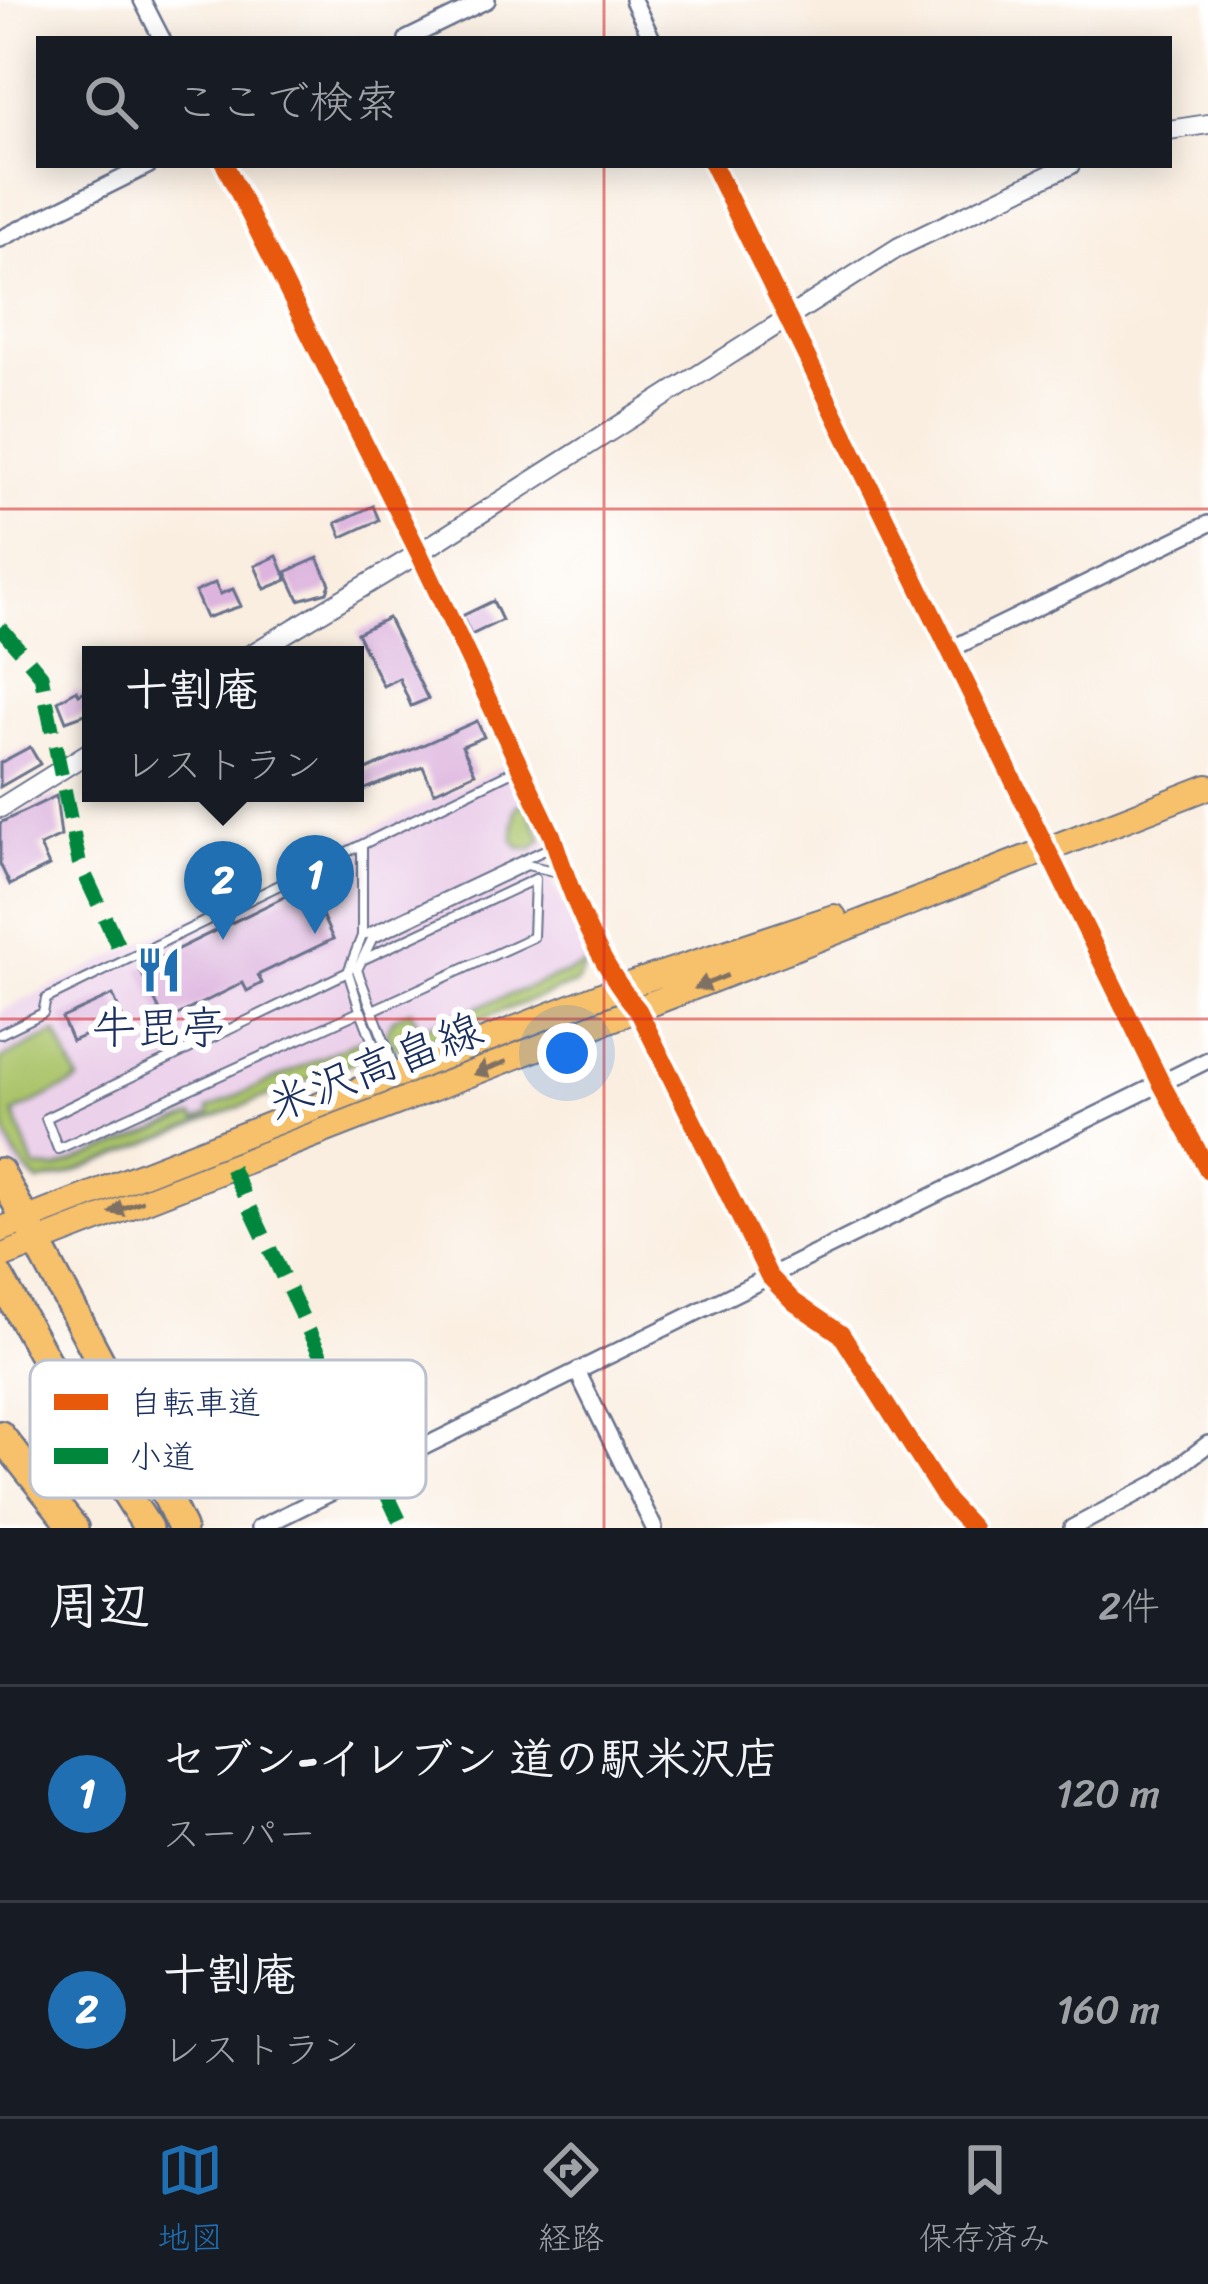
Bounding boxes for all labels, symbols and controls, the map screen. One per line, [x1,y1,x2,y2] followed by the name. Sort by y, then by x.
[36,36,1172,168] search box
[174,62,399,142] text: ここで検索
[78,69,144,135] icon: search
[82,646,364,802] popup
[124,650,259,730] text: 十割庵
[124,730,322,799] text: レストラン
[276,835,354,934] pin: 1
[184,841,262,940] pin: 2
[134,945,184,995] restaurant icon: 牛毘亭
[692,973,728,992] one-way arrow
[91,988,227,1068] place label: 牛毘亭
[256,989,494,1145] street label: 米沢高畠線
[537,1023,597,1083] your location
[472,1059,508,1078] one-way arrow
[108,1199,144,1217] one-way arrow
[30,1360,426,1498] legend
[129,1374,261,1432] text: 自転車道
[129,1428,195,1486] text: 小道
[48,1561,150,1651] text: 周辺
[1098,1572,1160,1641] text: 2件
[162,1719,780,1799] text: セブン-イレブン 道の駅米沢店
[79,1759,95,1828] text: 1
[1056,1759,1160,1828] text: 120 m
[162,1799,316,1868] text: スーパー
[162,1935,297,2015] text: 十割庵
[76,1975,98,2044] text: 2
[1056,1975,1160,2044] text: 160 m
[162,2015,360,2084] text: レストラン
[157,2137,223,2267] tab: 地図
[538,2137,604,2267] tab: 経路
[919,2137,1051,2267] tab: 保存済み

